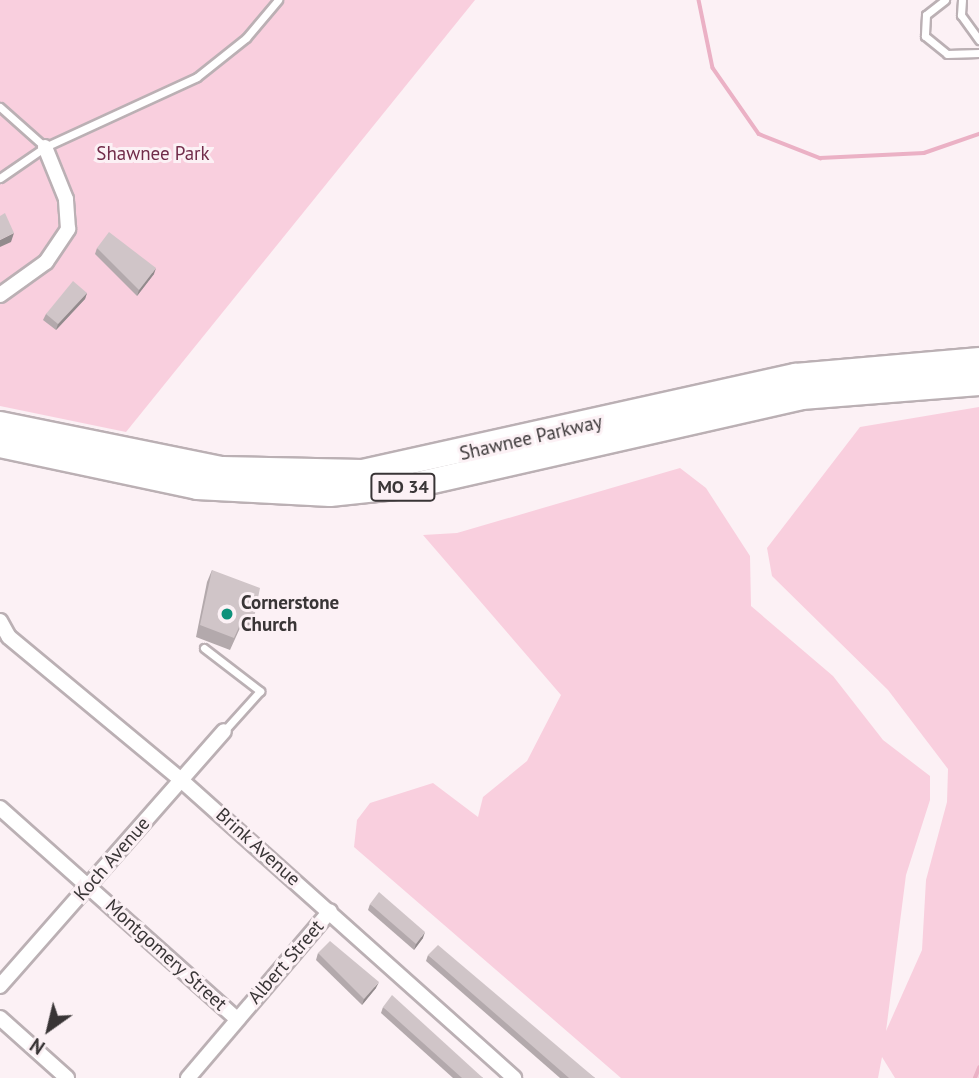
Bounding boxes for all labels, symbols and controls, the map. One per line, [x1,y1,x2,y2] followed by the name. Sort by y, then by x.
[96,143,210,165] park label: Shawnee Park
[457,411,605,465] street label: Shawnee Parkway
[370,472,436,502] road number: MO 34
[241,592,339,636] place label: Cornerstone Church
[219,606,235,622] marker: Cornerstone Church
[211,803,305,891] street label: Brink Avenue
[69,812,155,906] street label: Koch Avenue
[100,894,232,1016] street label: Montgomery Street
[243,915,329,1009] street label: Albert Street
[14,994,84,1064] north arrow
[25,1033,49,1060] text: N

